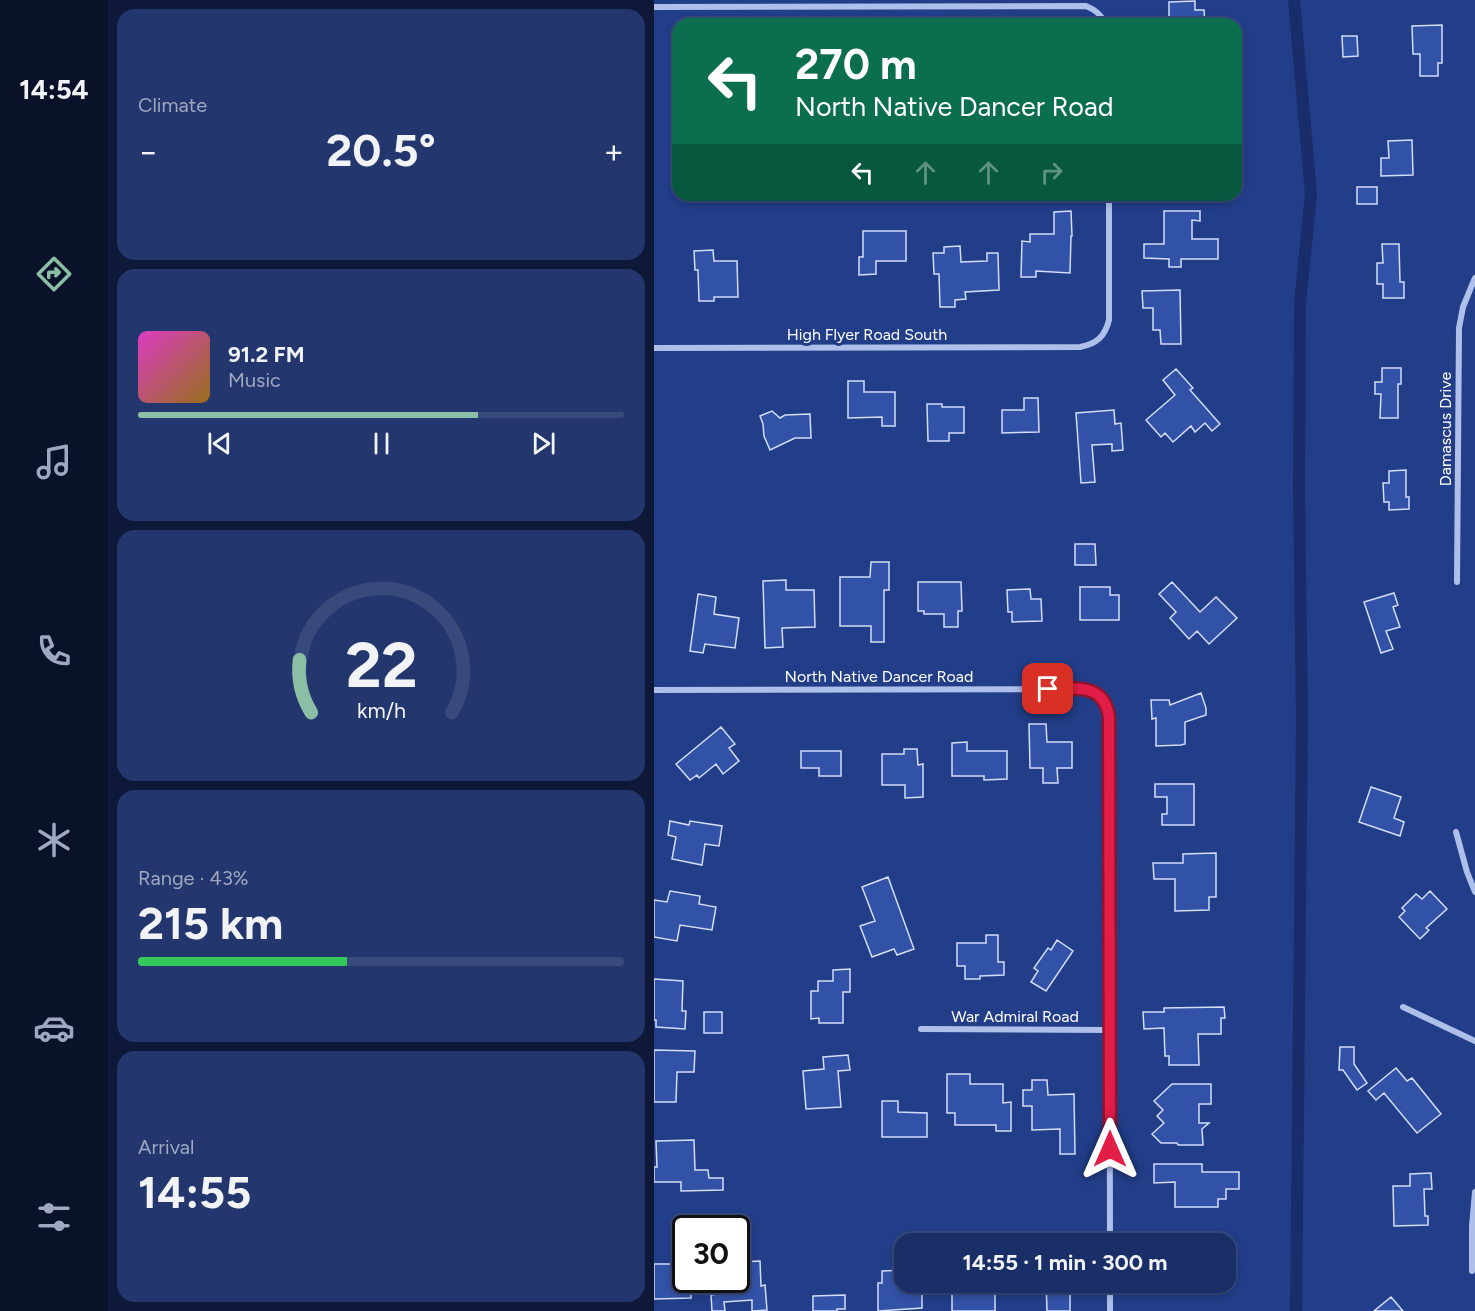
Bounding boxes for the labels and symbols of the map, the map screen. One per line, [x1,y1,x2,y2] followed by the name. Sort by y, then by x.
[787,325,947,344] street label: High Flyer Road South
[1436,372,1455,486] street label: Damascus Drive
[1022,663,1073,714] pin
[785,667,973,686] street label: North Native Dancer Road
[951,1007,1079,1026] street label: War Admiral Road
[1078,1117,1142,1181] position arrow
[672,1215,750,1293] speed limit sign: 30

